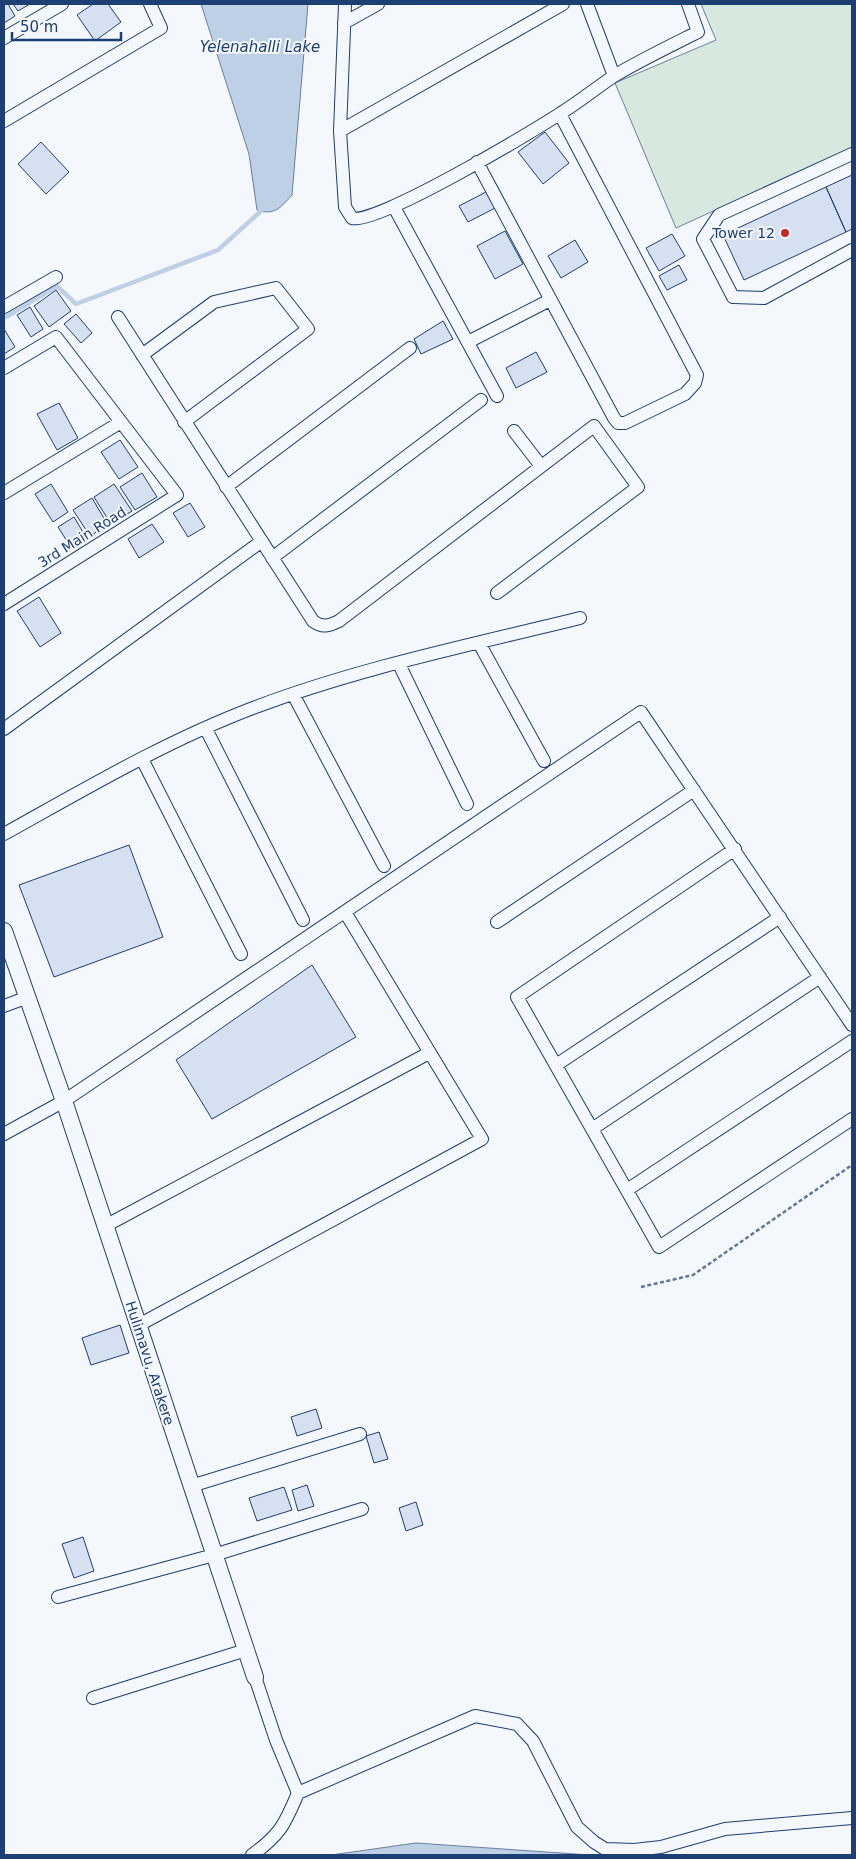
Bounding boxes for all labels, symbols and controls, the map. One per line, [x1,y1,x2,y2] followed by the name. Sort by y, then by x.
[12,10,121,42] scale bar
[20,18,58,36] text: 50 m
[200,38,320,56] water label: Yelenahalli Lake
[711,225,775,241] place label: Tower 12
[779,227,791,239] marker: Tower 12
[35,504,129,570] street label: 3rd Main Road
[122,1299,178,1427] street label: Hulimavu, Arakere

